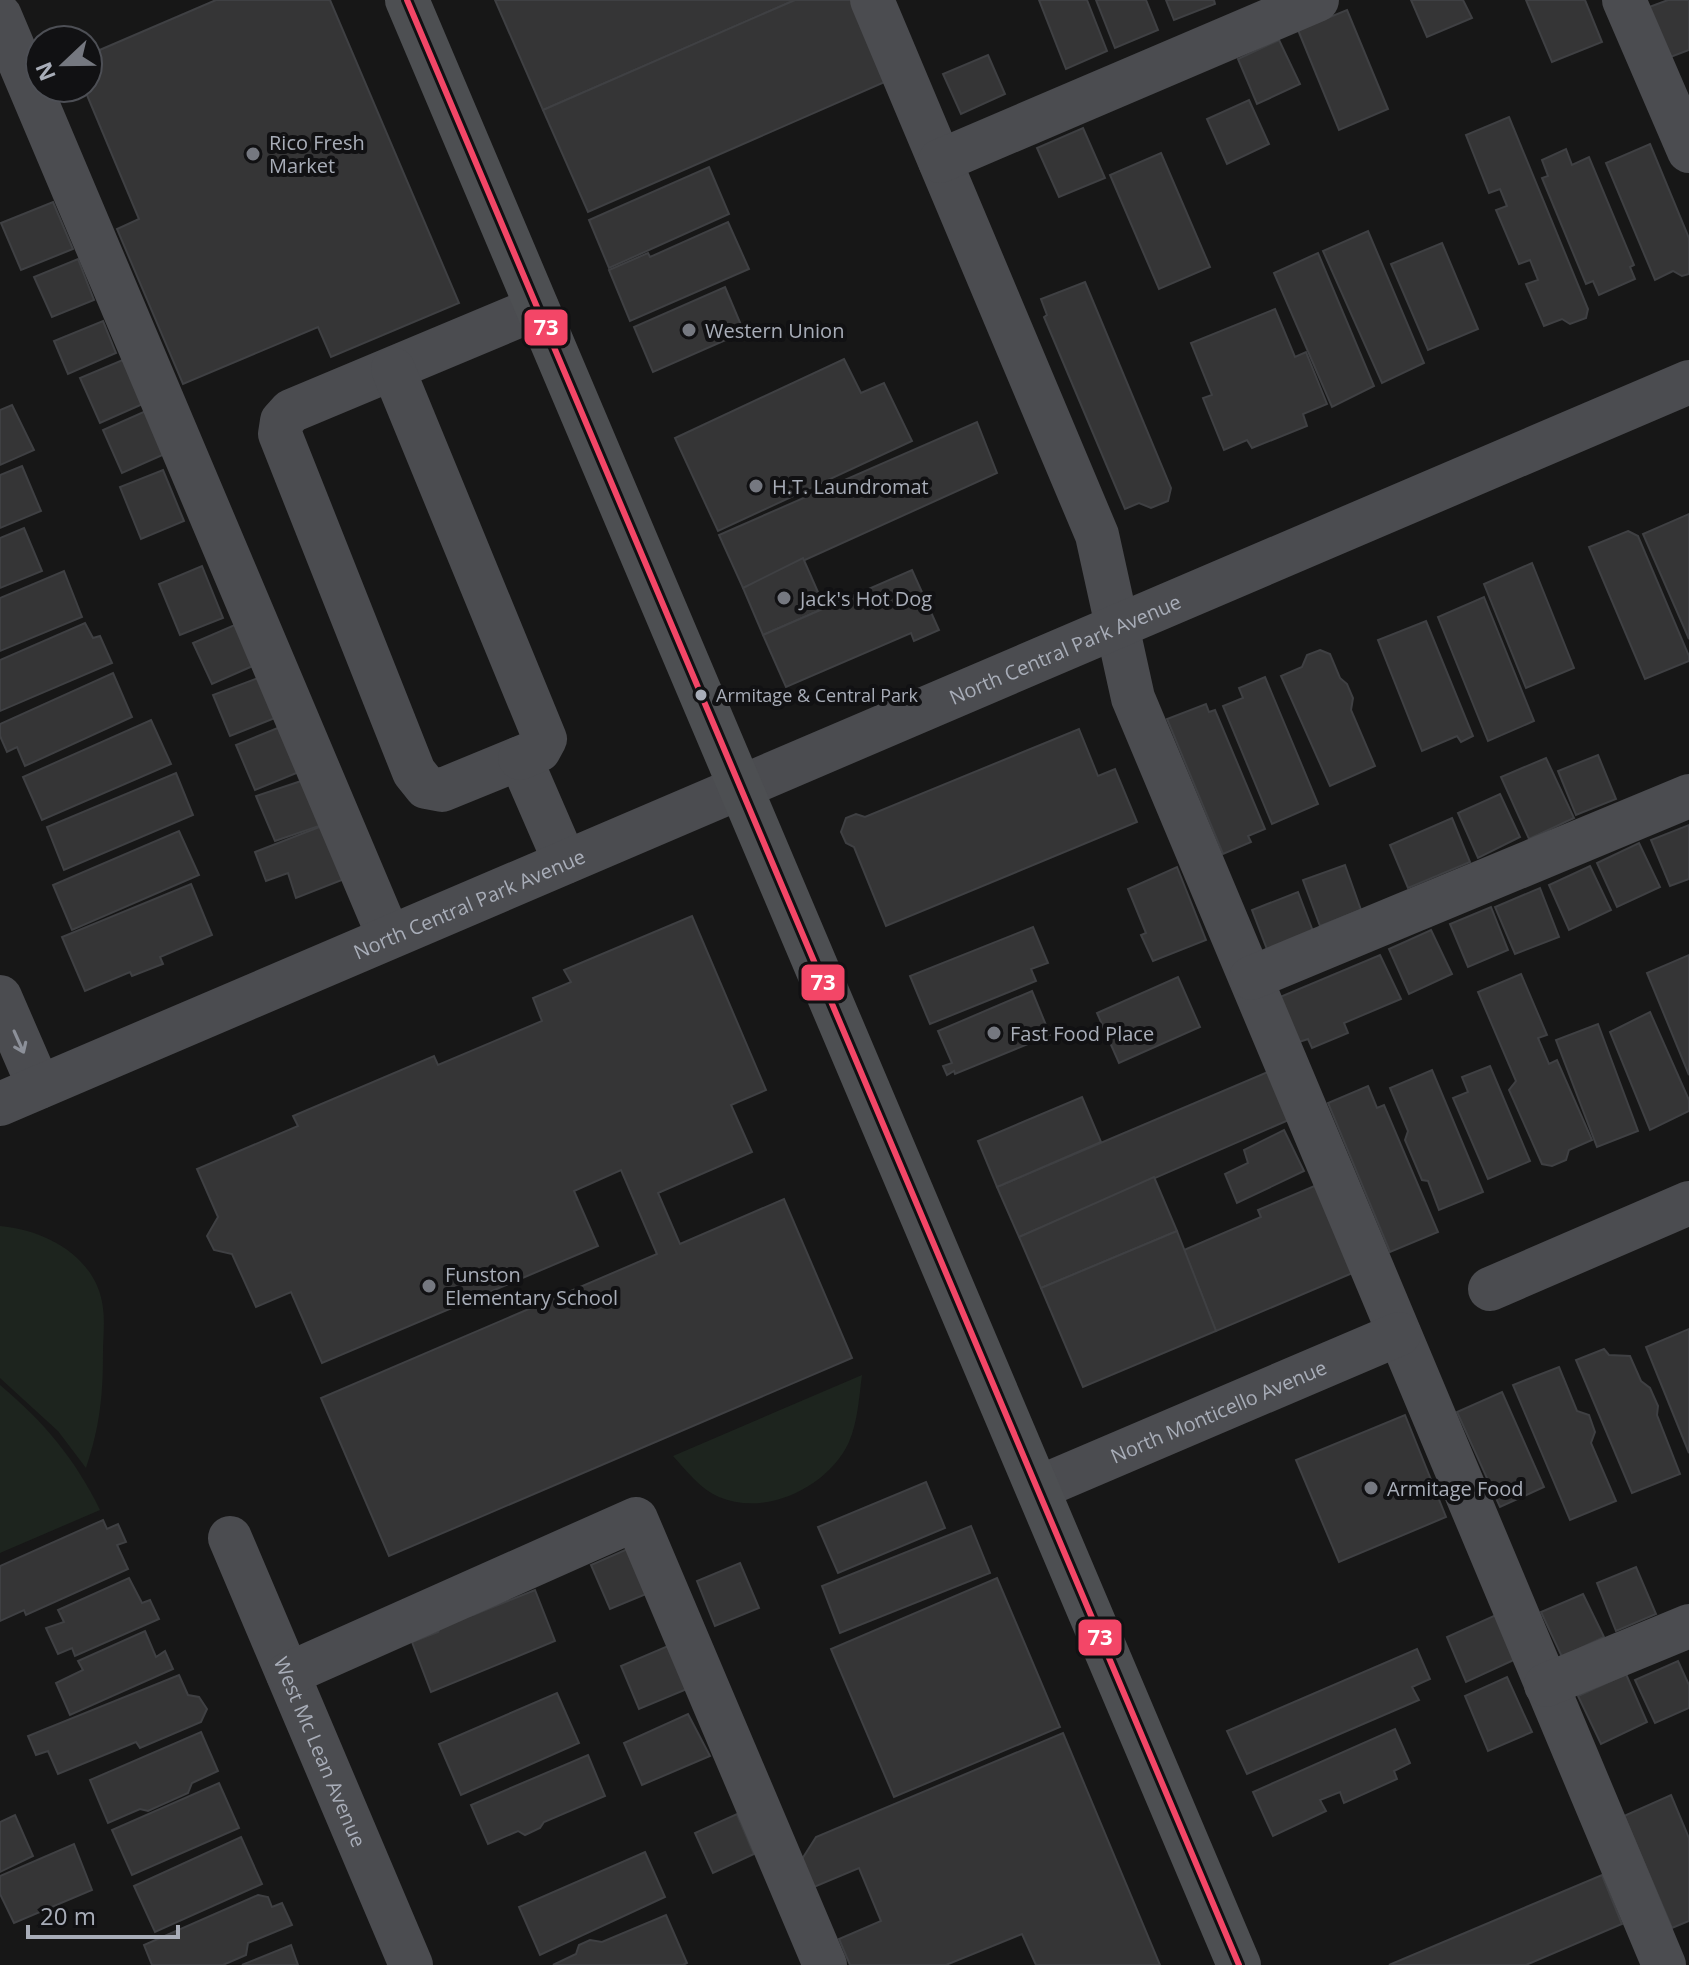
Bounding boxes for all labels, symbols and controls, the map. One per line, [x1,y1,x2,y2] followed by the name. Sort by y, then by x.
[24,24,104,104] north arrow
[27,58,62,86] text: N
[269,129,365,179] place label: Rico Fresh Market
[244,145,262,163] marker: Rico Fresh Market
[523,308,569,347] line badge: 73
[533,311,559,341] text: 73
[705,317,844,344] place label: Western Union
[680,321,698,339] marker: Western Union
[772,473,929,500] place label: H.T. Laundromat
[747,477,765,495] marker: H.T. Laundromat
[798,585,932,612] place label: Jack's Hot Dog
[945,587,1185,710] street label: North Central Park Avenue
[775,589,793,607] marker: Jack's Hot Dog
[716,683,918,707] place label: Armitage & Central Park
[693,687,709,703] marker: Armitage & Central Park
[349,842,589,965] street label: North Central Park Avenue
[800,963,846,1002] line badge: 73
[810,966,836,996] text: 73
[1010,1020,1154,1047] place label: Fast Food Place
[985,1024,1003,1042] marker: Fast Food Place
[13,1029,28,1054] one-way arrow
[445,1261,618,1311] place label: Funston Elementary School
[420,1277,438,1295] marker: Funston Elementary School
[1106,1353,1330,1469] street label: North Monticello Avenue
[1387,1475,1524,1502] place label: Armitage Food
[1362,1479,1380,1497] marker: Armitage Food
[1077,1618,1123,1657] line badge: 73
[1087,1621,1113,1651] text: 73
[268,1652,373,1851] street label: West Mc Lean Avenue
[28,1889,178,1939] scale bar
[40,1899,96,1932] text: 20 m

